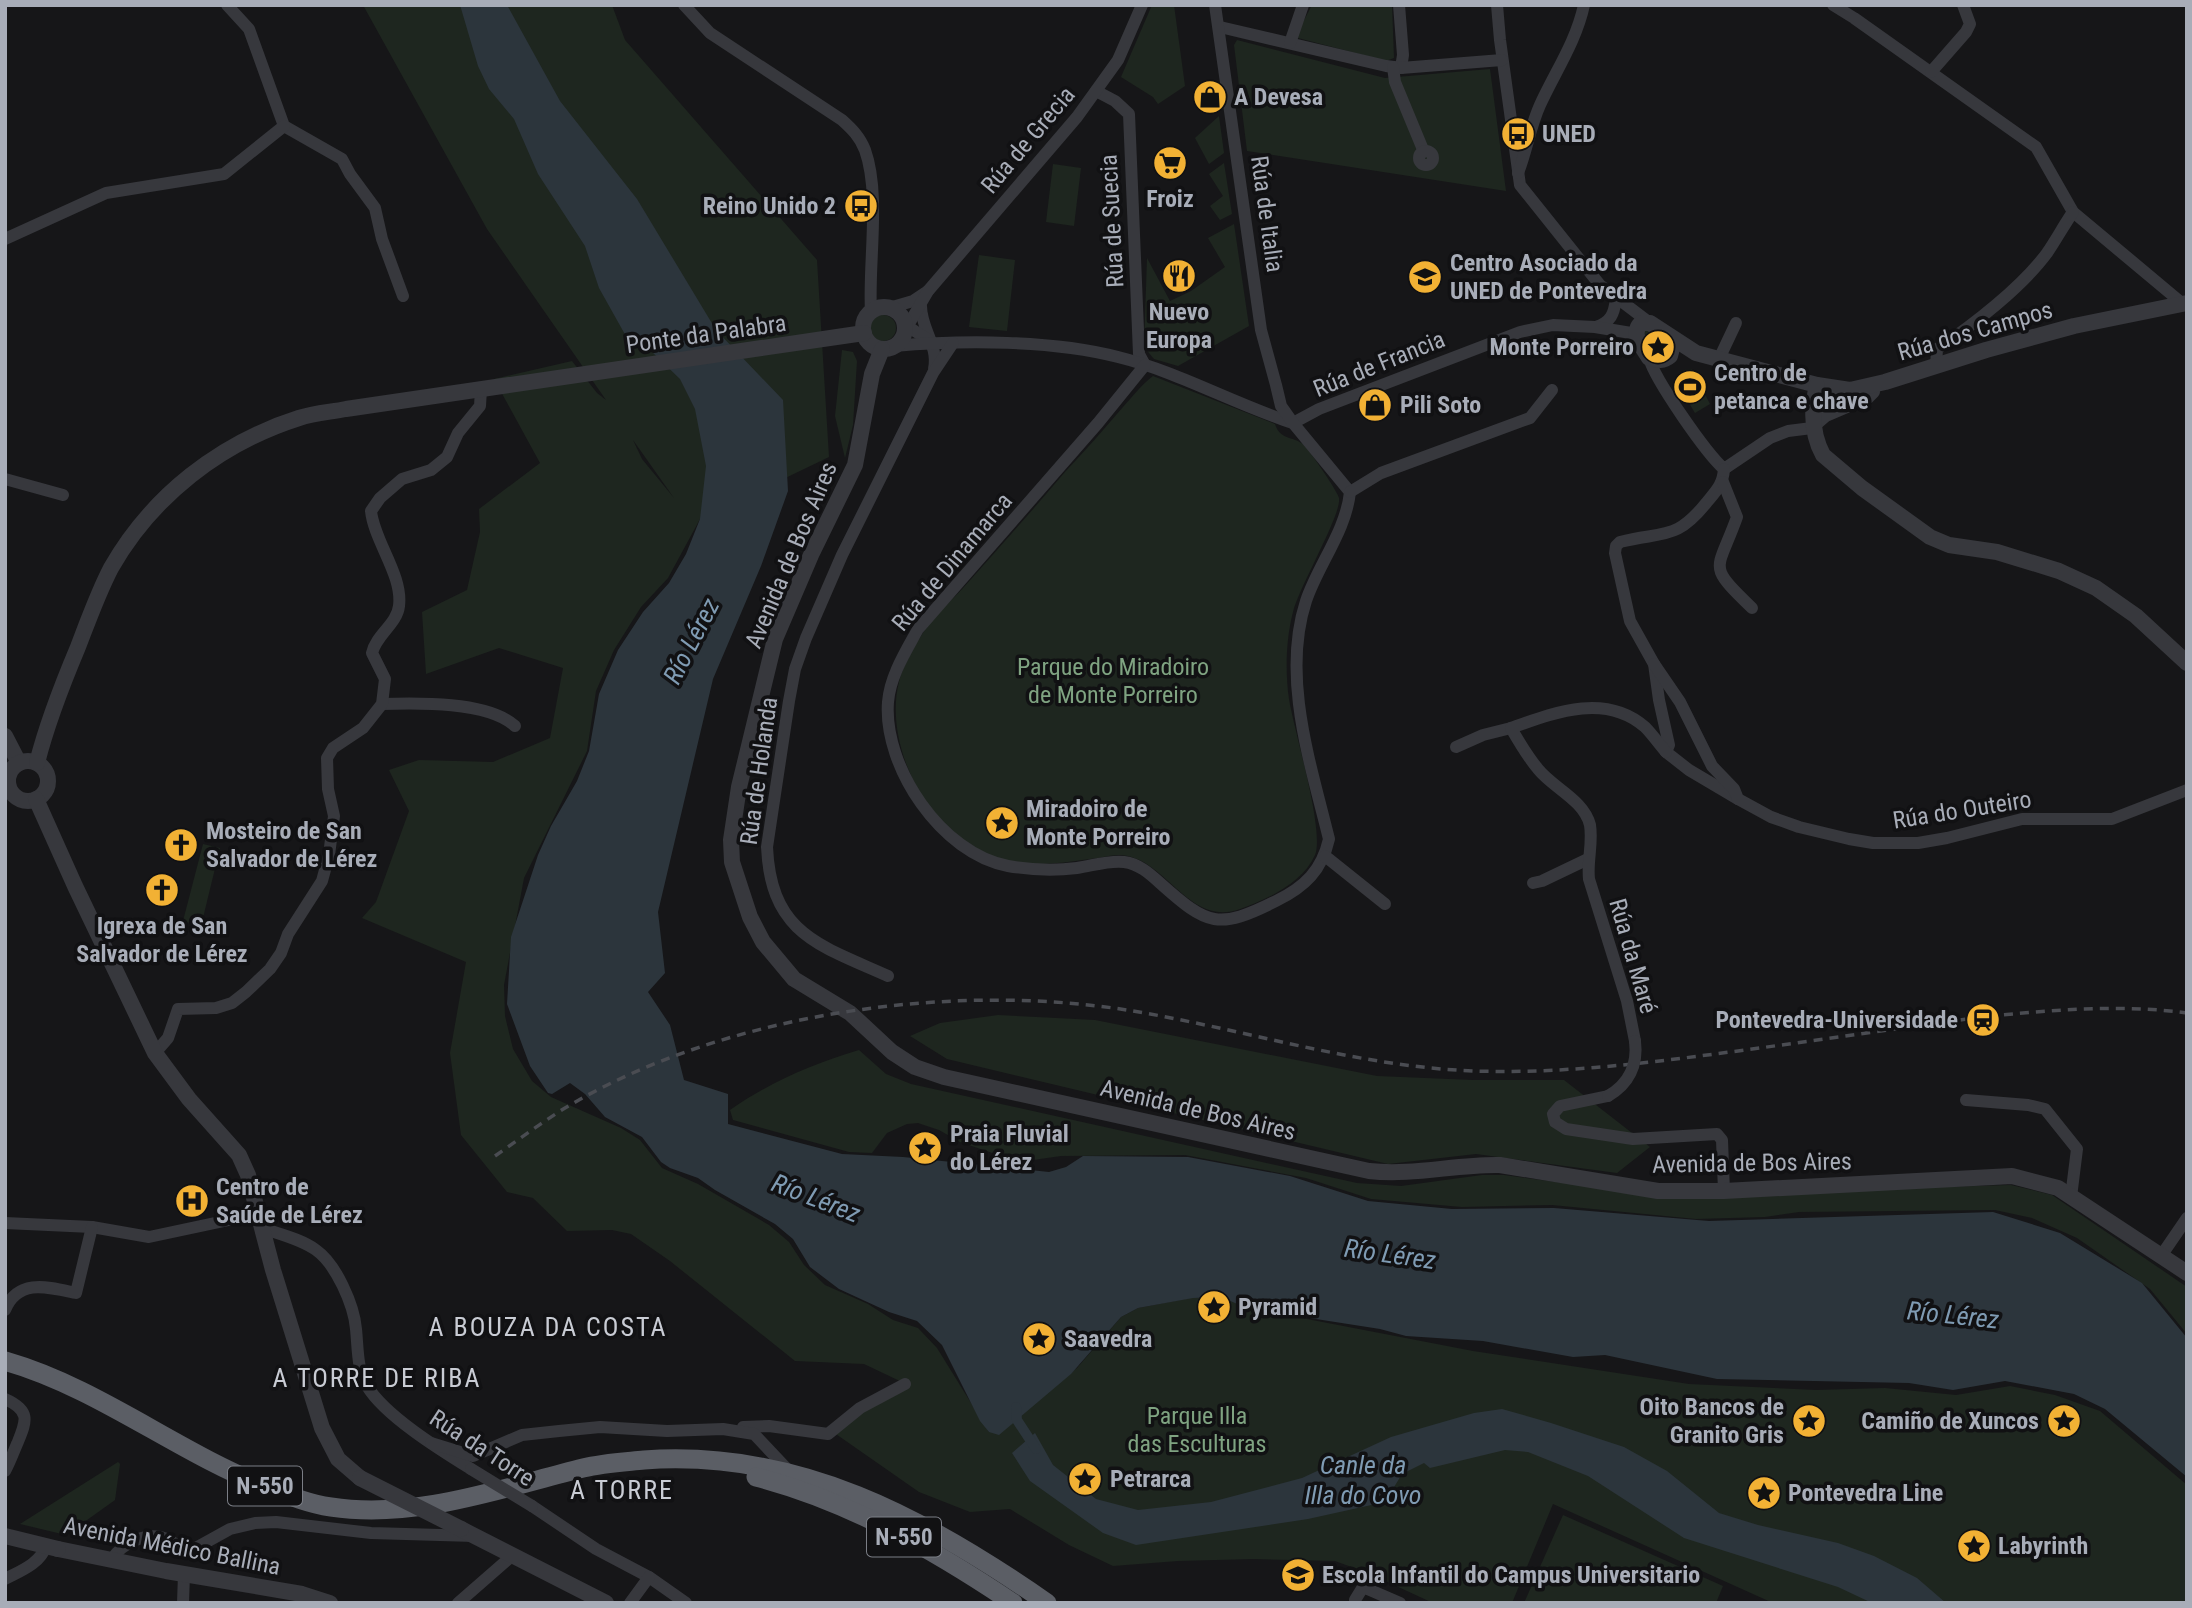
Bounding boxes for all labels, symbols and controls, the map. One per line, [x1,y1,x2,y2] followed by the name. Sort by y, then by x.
[1191,78,1229,116] shop icon: A Devesa
[975,81,1081,199] street label: Rúa de Grecia
[1234,83,1323,111] place label: A Devesa
[1499,115,1537,153] bus stop icon: UNED
[1542,120,1596,148] place label: UNED
[1151,144,1189,182] supermarket icon: Froiz
[1095,154,1129,288] street label: Rúa de Suecia
[1245,154,1289,274] street label: Rúa de Italia
[1146,185,1194,213] place label: Froiz
[842,187,880,225] bus stop icon: Reino Unido 2
[703,192,836,220] place label: Reino Unido 2
[1450,249,1647,305] place label: Centro Asociado da UNED de Pontevedra
[1160,257,1198,295] restaurant icon: Nuevo Europa
[1406,258,1444,296] school or university icon: Centro Asociado da UNED de Pontevedra
[1894,296,2056,366] street label: Rúa dos Campos
[1146,298,1212,354] place label: Nuevo Europa
[624,309,788,359] street label: Ponte da Palabra
[1309,325,1449,403] street label: Rúa de Francia
[1639,328,1677,366] place icon: Monte Porreiro
[1490,333,1634,361] place label: Monte Porreiro
[1714,359,1869,415] place label: Centro de petanca e chave
[1671,368,1709,406] sports icon: Centro de petanca e chave
[1356,386,1394,424] shop icon: Pili Soto
[1400,391,1481,419] place label: Pili Soto
[739,458,843,652] street label: Avenida de Bos Aires
[886,487,1018,637] street label: Rúa de Dinamarca
[657,593,725,689] water label: Río Lérez
[1017,653,1209,709] park label: Parque do Miradoiro de Monte Porreiro
[735,695,783,847] street label: Rúa de Holanda
[1891,785,2033,835] street label: Rúa do Outeiro
[1026,795,1170,851] place label: Miradoiro de Monte Porreiro
[983,804,1021,842] place icon: Miradoiro de Monte Porreiro
[206,817,377,873] place label: Mosteiro de San Salvador de Lérez
[162,826,200,864] church icon: Mosteiro de San Salvador de Lérez
[143,871,181,909] church icon: Igrexa de San Salvador de Lérez
[1603,895,1663,1017] street label: Rúa da Maré
[76,912,248,968] place label: Igrexa de San Salvador de Lérez
[1964,1001,2002,1039] station icon: Pontevedra-Universidade
[1715,1006,1958,1034] place label: Pontevedra-Universidade
[1098,1074,1298,1146] street label: Avenida de Bos Aires
[950,1120,1069,1176] place label: Praia Fluvial do Lérez
[906,1129,944,1167] place icon: Praia Fluvial do Lérez
[1652,1147,1852,1179] street label: Avenida de Bos Aires
[768,1168,864,1228] water label: Río Lérez
[216,1173,363,1229] place label: Centro de Saúde de Lérez
[173,1182,211,1220] hospital icon: Centro de Saúde de Lérez
[1342,1233,1438,1275] water label: Río Lérez
[1195,1288,1233,1326] place icon: Pyramid
[1238,1293,1317,1321] place label: Pyramid
[1906,1295,2000,1335] water label: Río Lérez
[428,1312,668,1342] district label: A BOUZA DA COSTA
[1020,1320,1058,1358] place icon: Saavedra
[1064,1325,1152,1353] place label: Saavedra
[273,1363,481,1393] district label: A TORRE DE RIBA
[1640,1393,1784,1449] place label: Oito Bancos de Granito Gris
[1128,1402,1266,1458] park label: Parque Illa das Esculturas
[1790,1402,1828,1440] place icon: Oito Bancos de Granito Gris
[2045,1402,2083,1440] place icon: Camiño de Xuncos
[425,1404,539,1492] street label: Rúa da Torre
[1861,1407,2039,1435] place label: Camiño de Xuncos
[1305,1450,1422,1510] water label: Canle da Illa do Covo
[1066,1460,1104,1498] place icon: Petrarca
[1110,1465,1191,1493] place label: Petrarca
[228,1466,302,1506] road number: N-550
[1745,1474,1783,1512] place icon: Pontevedra Line
[570,1475,674,1505] district label: A TORRE
[1788,1479,1943,1507] place label: Pontevedra Line
[61,1511,283,1581] street label: Avenida Médico Ballina
[867,1518,941,1556] road number: N-550
[1955,1527,1993,1565] place icon: Labyrinth
[1998,1532,2088,1560] place label: Labyrinth
[1279,1556,1317,1594] school or university icon: Escola Infantil do Campus Universitario
[1322,1561,1700,1589] place label: Escola Infantil do Campus Universitario

